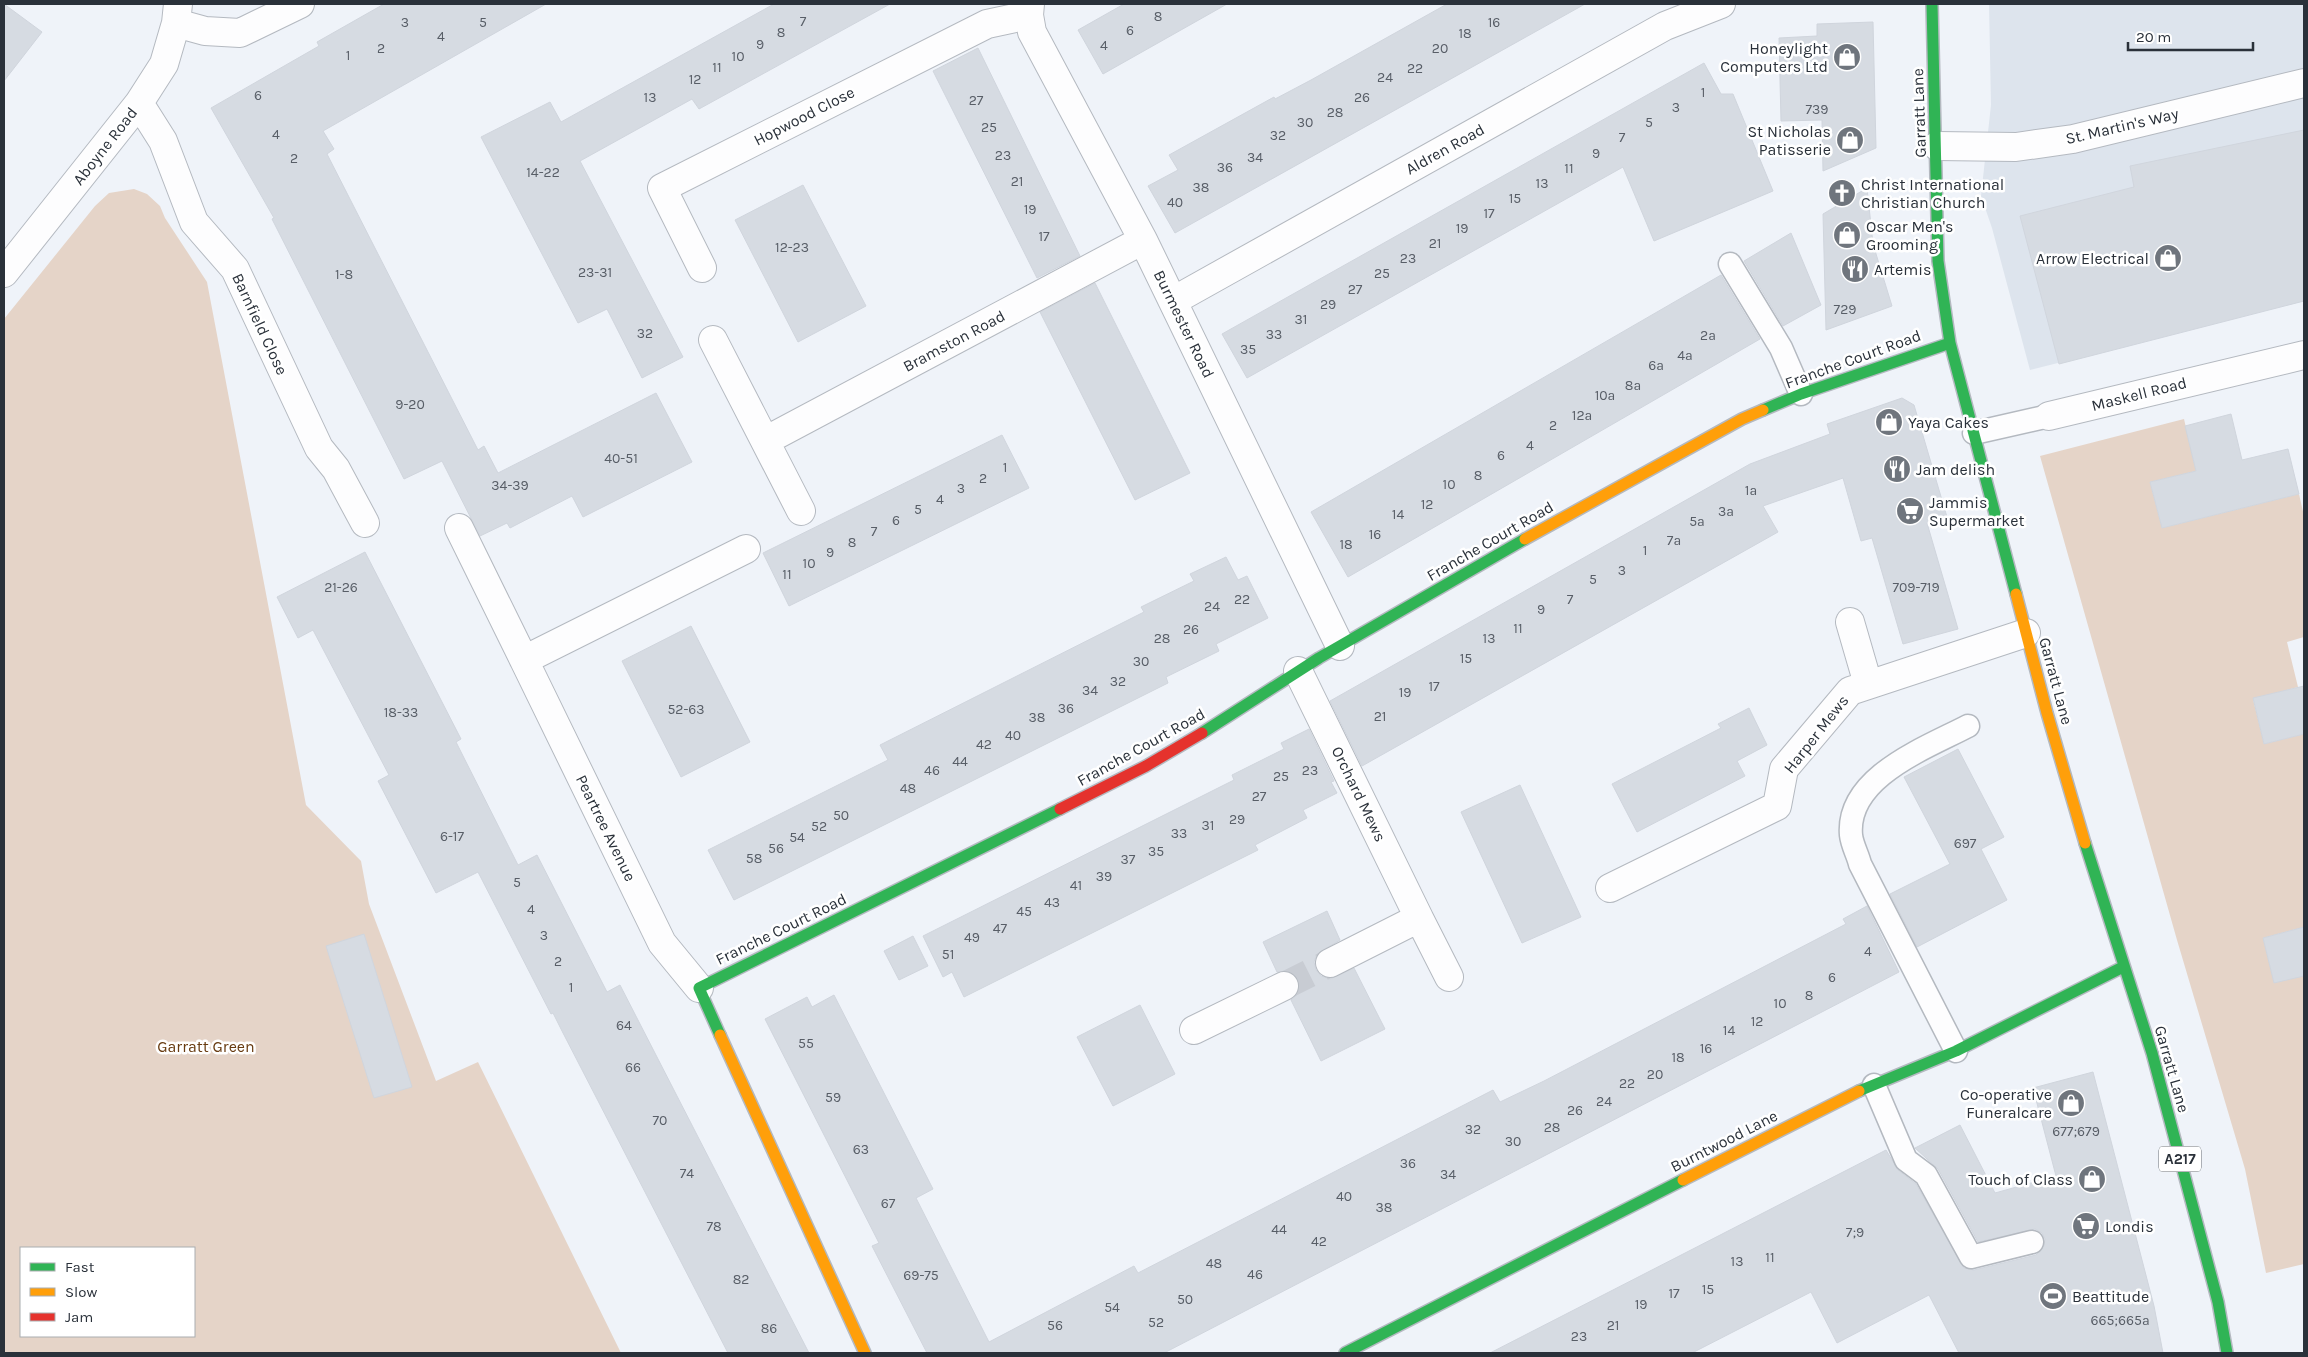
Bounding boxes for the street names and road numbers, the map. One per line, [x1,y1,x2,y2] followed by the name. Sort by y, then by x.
[1908,68,1930,158] street label: Garratt Lane
[750,82,858,150] street label: Hopwood Close
[69,103,141,189] street label: Aboyne Road
[2064,104,2181,148] street label: St. Martin's Way
[1402,119,1488,179] street label: Aldren Road
[1150,267,1218,381] street label: Burmester Road
[228,270,292,378] street label: Barnfield Close
[900,306,1008,376] street label: Bramston Road
[1782,326,1924,392] street label: Franche Court Road
[2089,373,2189,415] street label: Maskell Road
[1423,497,1557,585] street label: Franche Court Road
[2035,635,2077,727] street label: Garratt Lane
[1780,691,1852,777] street label: Harper Mews
[1074,704,1208,790] street label: Franche Court Road
[1328,743,1390,845] street label: Orchard Mews
[572,772,640,884] street label: Peartree Avenue
[712,889,850,969] street label: Franche Court Road
[2151,1023,2193,1115] street label: Garratt Lane
[1667,1106,1781,1176] street label: Burntwood Lane
[2159,1146,2201,1172] road number: A217

